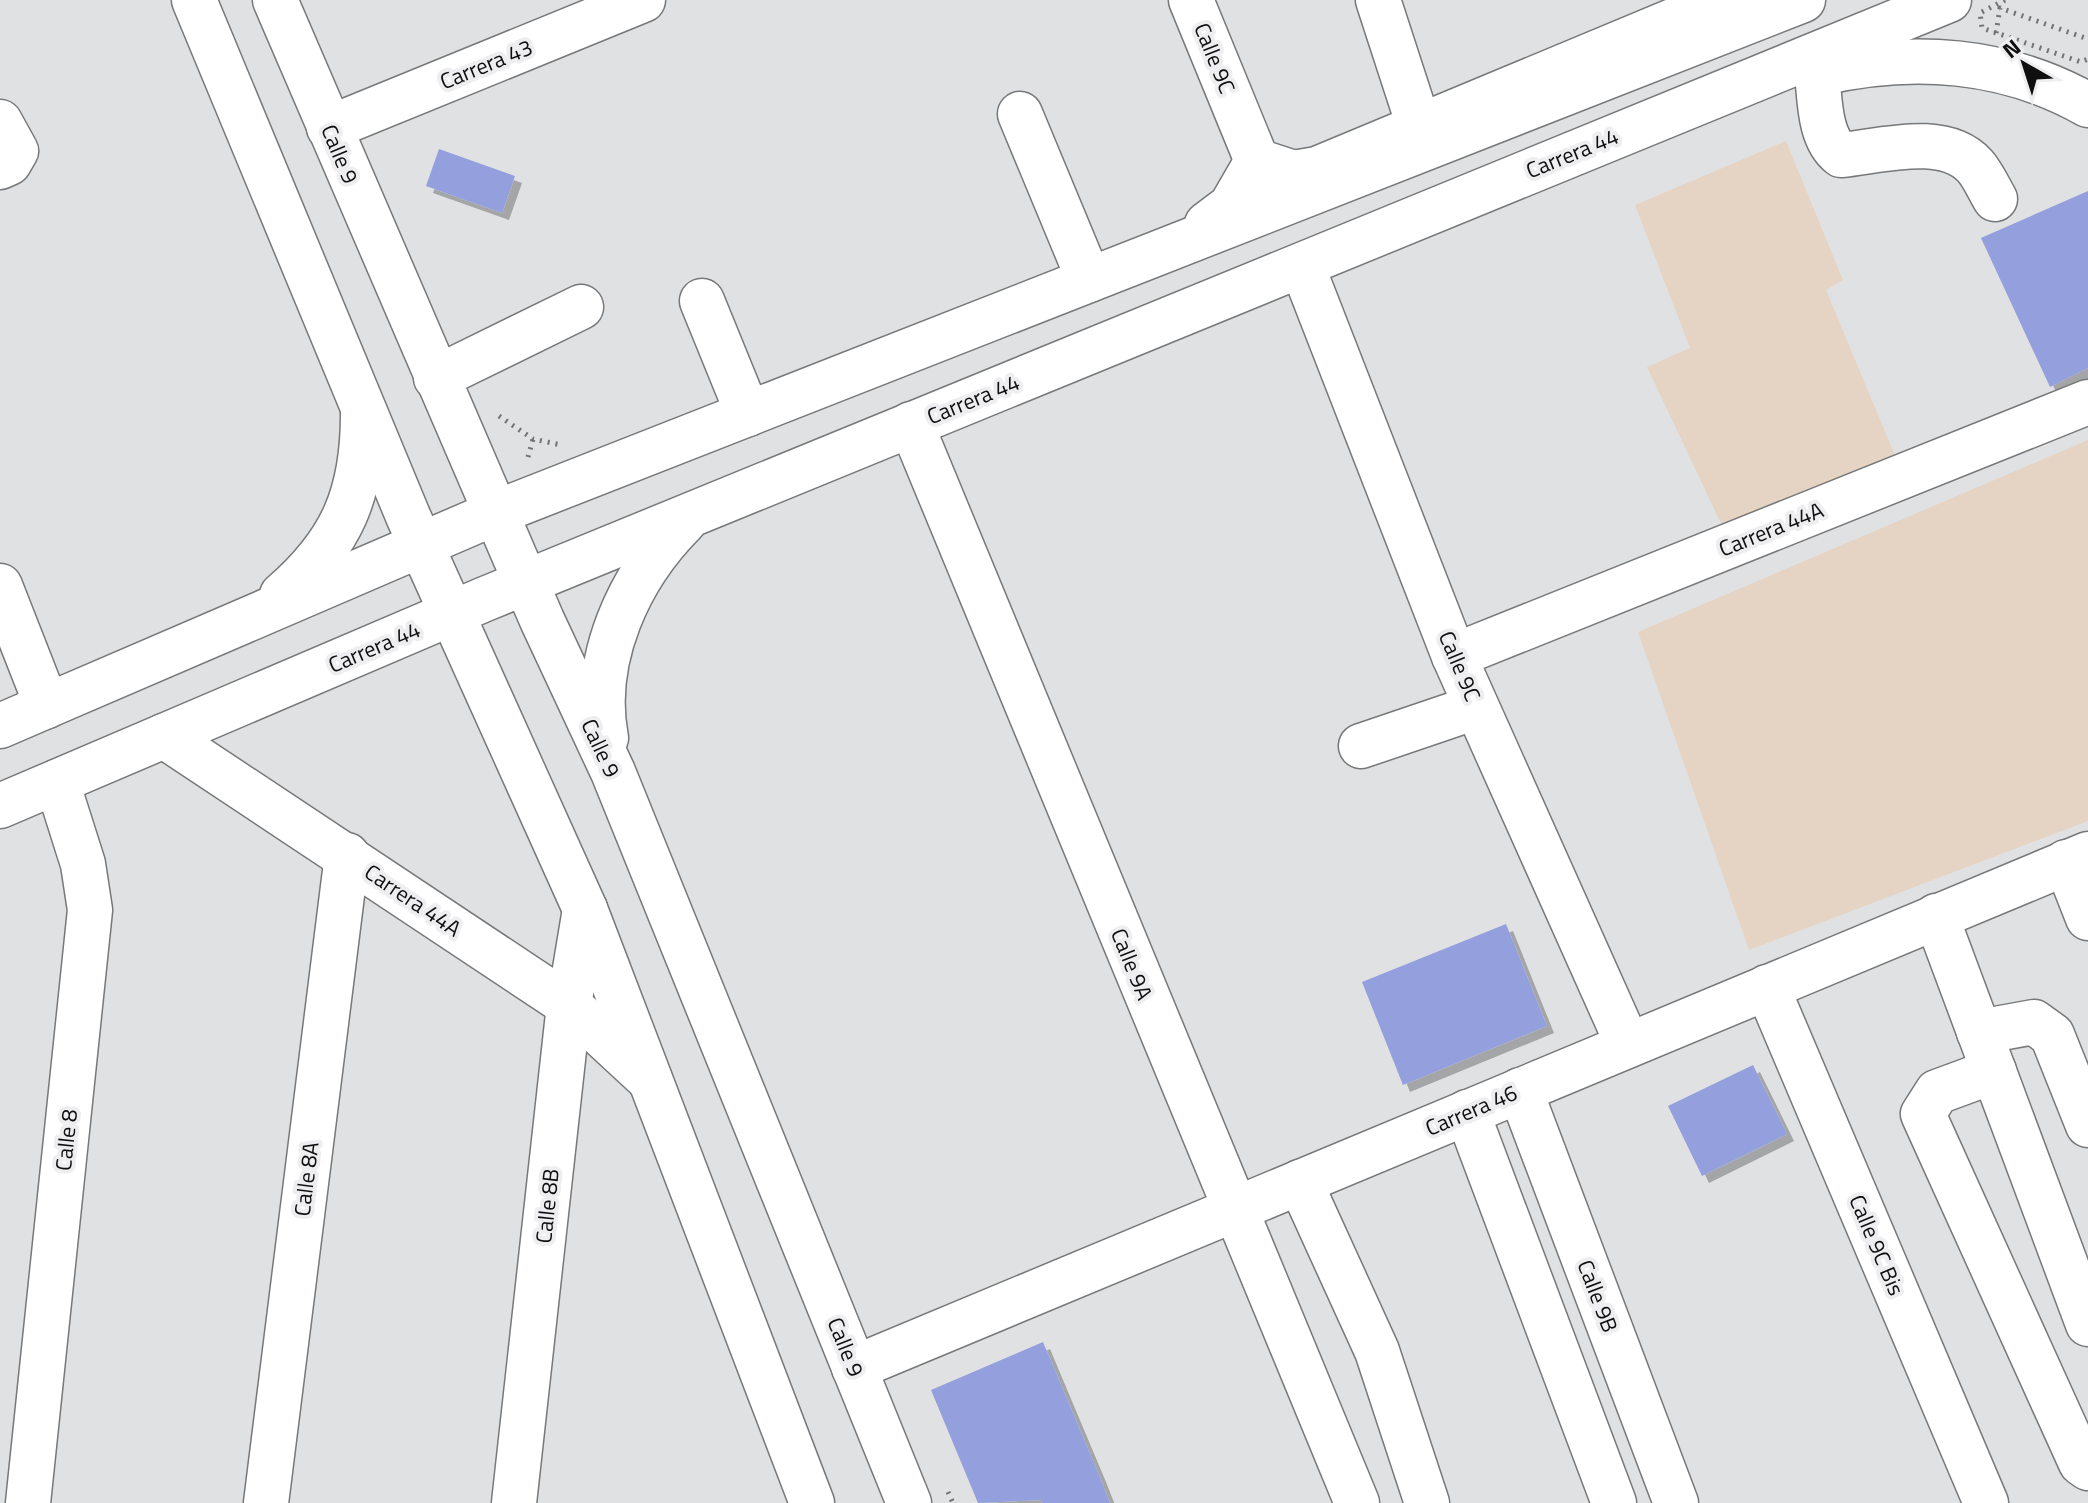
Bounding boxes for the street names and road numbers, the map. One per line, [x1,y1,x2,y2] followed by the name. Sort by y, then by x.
[1185,18,1245,98] street label: Calle 9C
[435,30,537,98] street label: Carrera 43
[312,119,368,189] street label: Calle 9
[1521,119,1623,187] street label: Carrera 44
[922,365,1024,433] street label: Carrera 44
[1713,493,1829,565] street label: Carrera 44A
[323,612,425,682] street label: Carrera 44
[1430,626,1490,706] street label: Calle 9C
[573,713,629,783] street label: Calle 9
[358,855,468,945] street label: Carrera 44A
[1102,923,1162,1005] street label: Calle 9A
[1420,1075,1522,1145] street label: Carrera 46
[46,1108,86,1172] street label: Calle 8
[285,1140,327,1218] street label: Calle 8A
[526,1167,568,1245] street label: Calle 8B
[1840,1189,1914,1301] street label: Calle 9C Bis
[1569,1255,1627,1337] street label: Calle 9B
[819,1312,873,1382] street label: Calle 9

